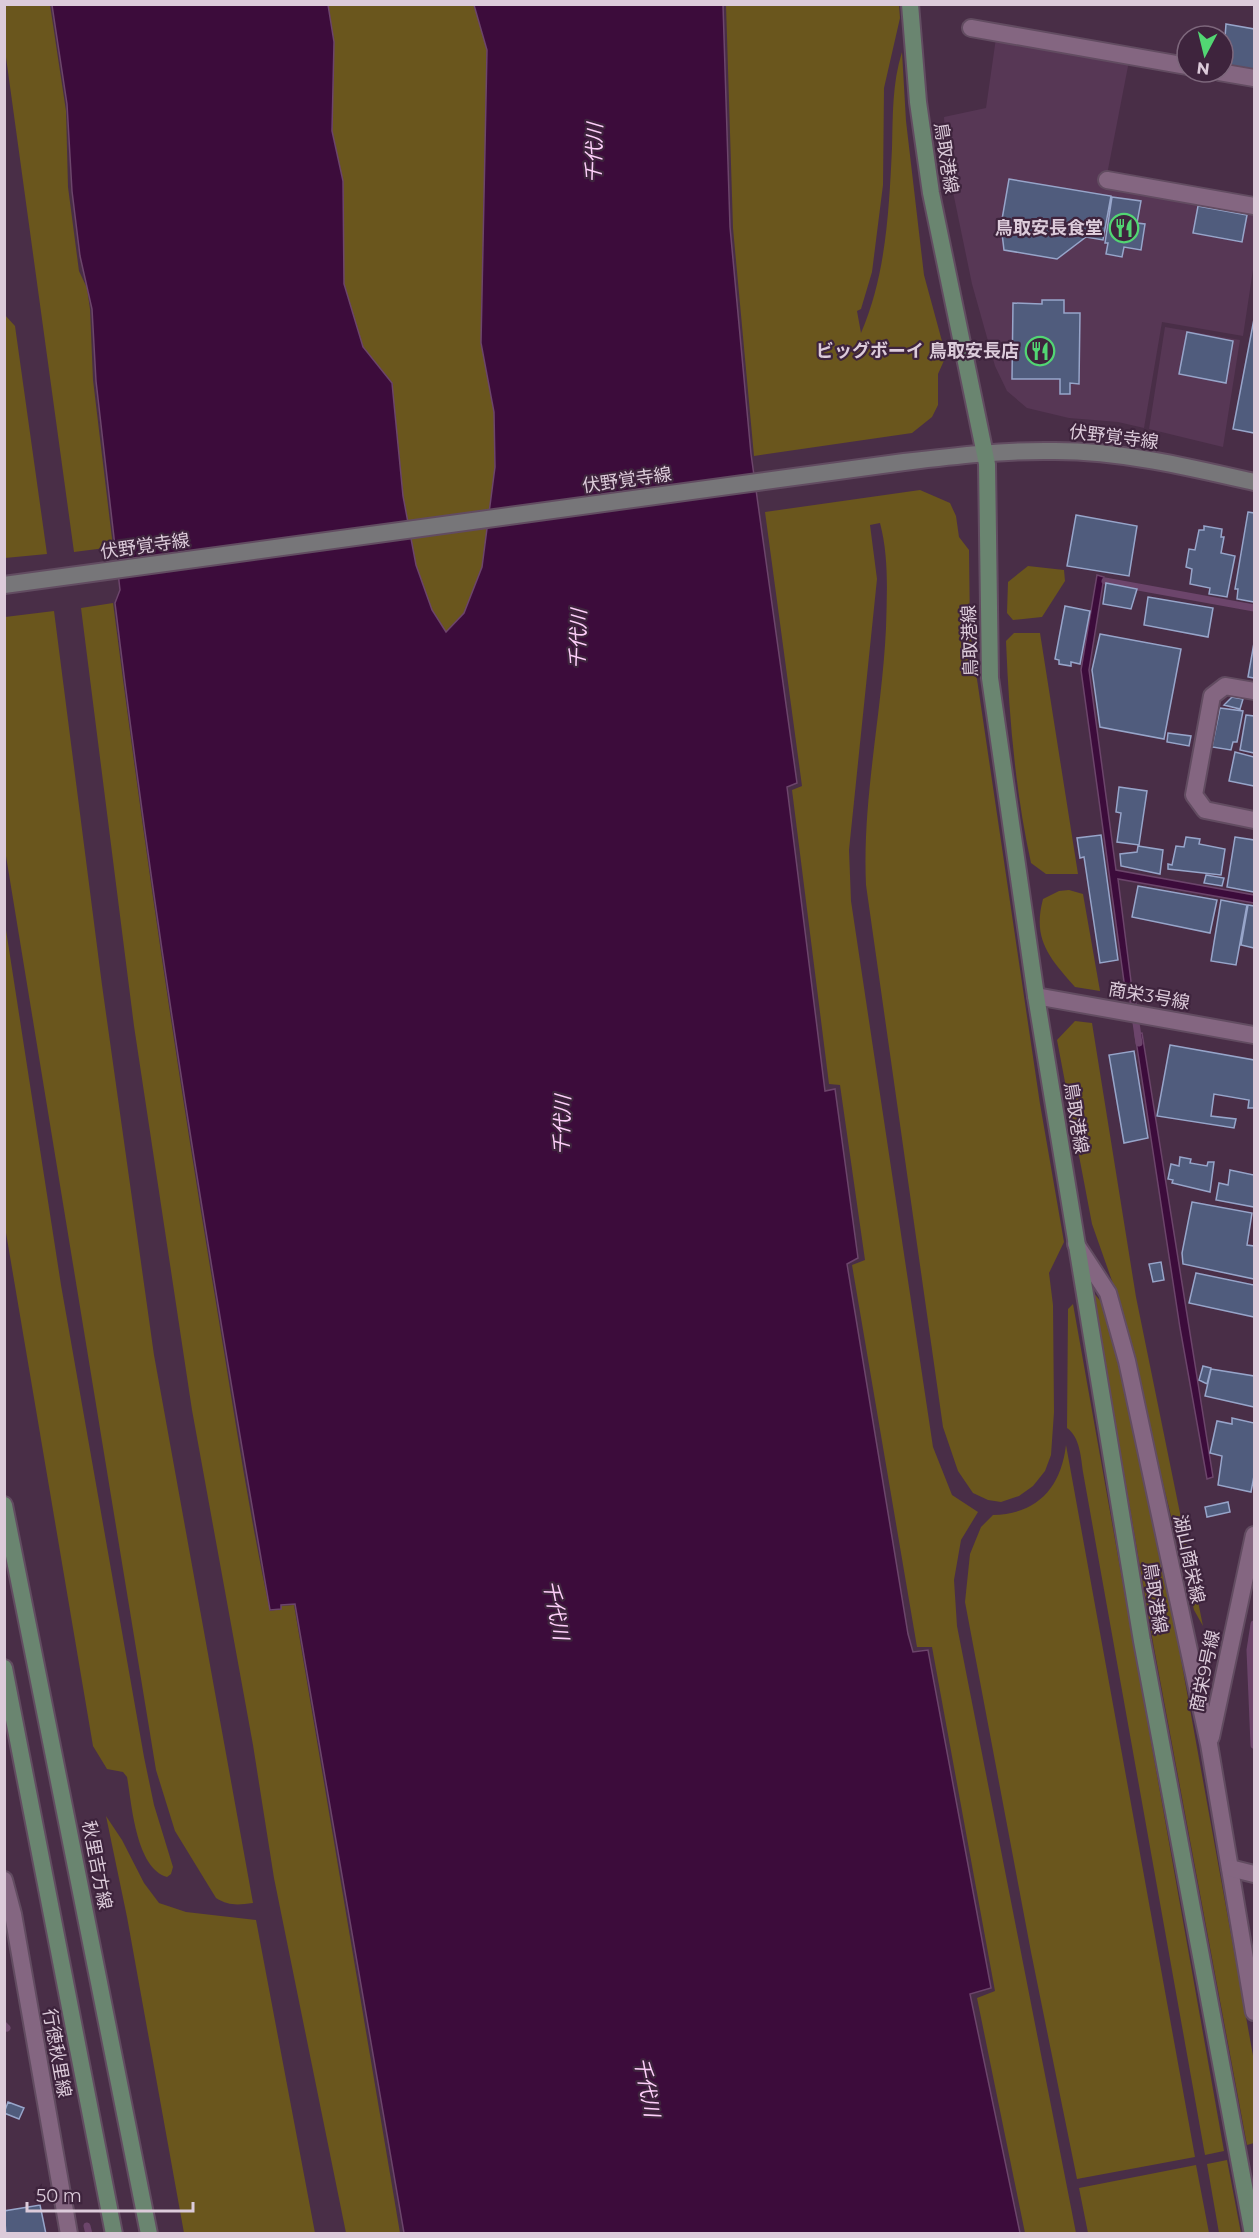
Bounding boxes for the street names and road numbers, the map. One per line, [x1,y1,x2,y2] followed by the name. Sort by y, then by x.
[930,121,962,195] street label: 鳥取港線
[1068,421,1160,453] street label: 伏野覚寺線
[581,463,673,497] street label: 伏野覚寺線
[99,529,191,563] street label: 伏野覚寺線
[958,605,982,677] street label: 鳥取港線
[1107,978,1191,1014] street label: 商栄3号線
[1060,1081,1092,1155] street label: 鳥取港線
[1169,1513,1209,1605] street label: 湖山商栄線
[1139,1561,1171,1635] street label: 鳥取港線
[1186,1628,1224,1714] street label: 商栄9号線
[78,1819,116,1911] street label: 秋里吉方線
[38,2007,76,2099] street label: 行徳秋里線

